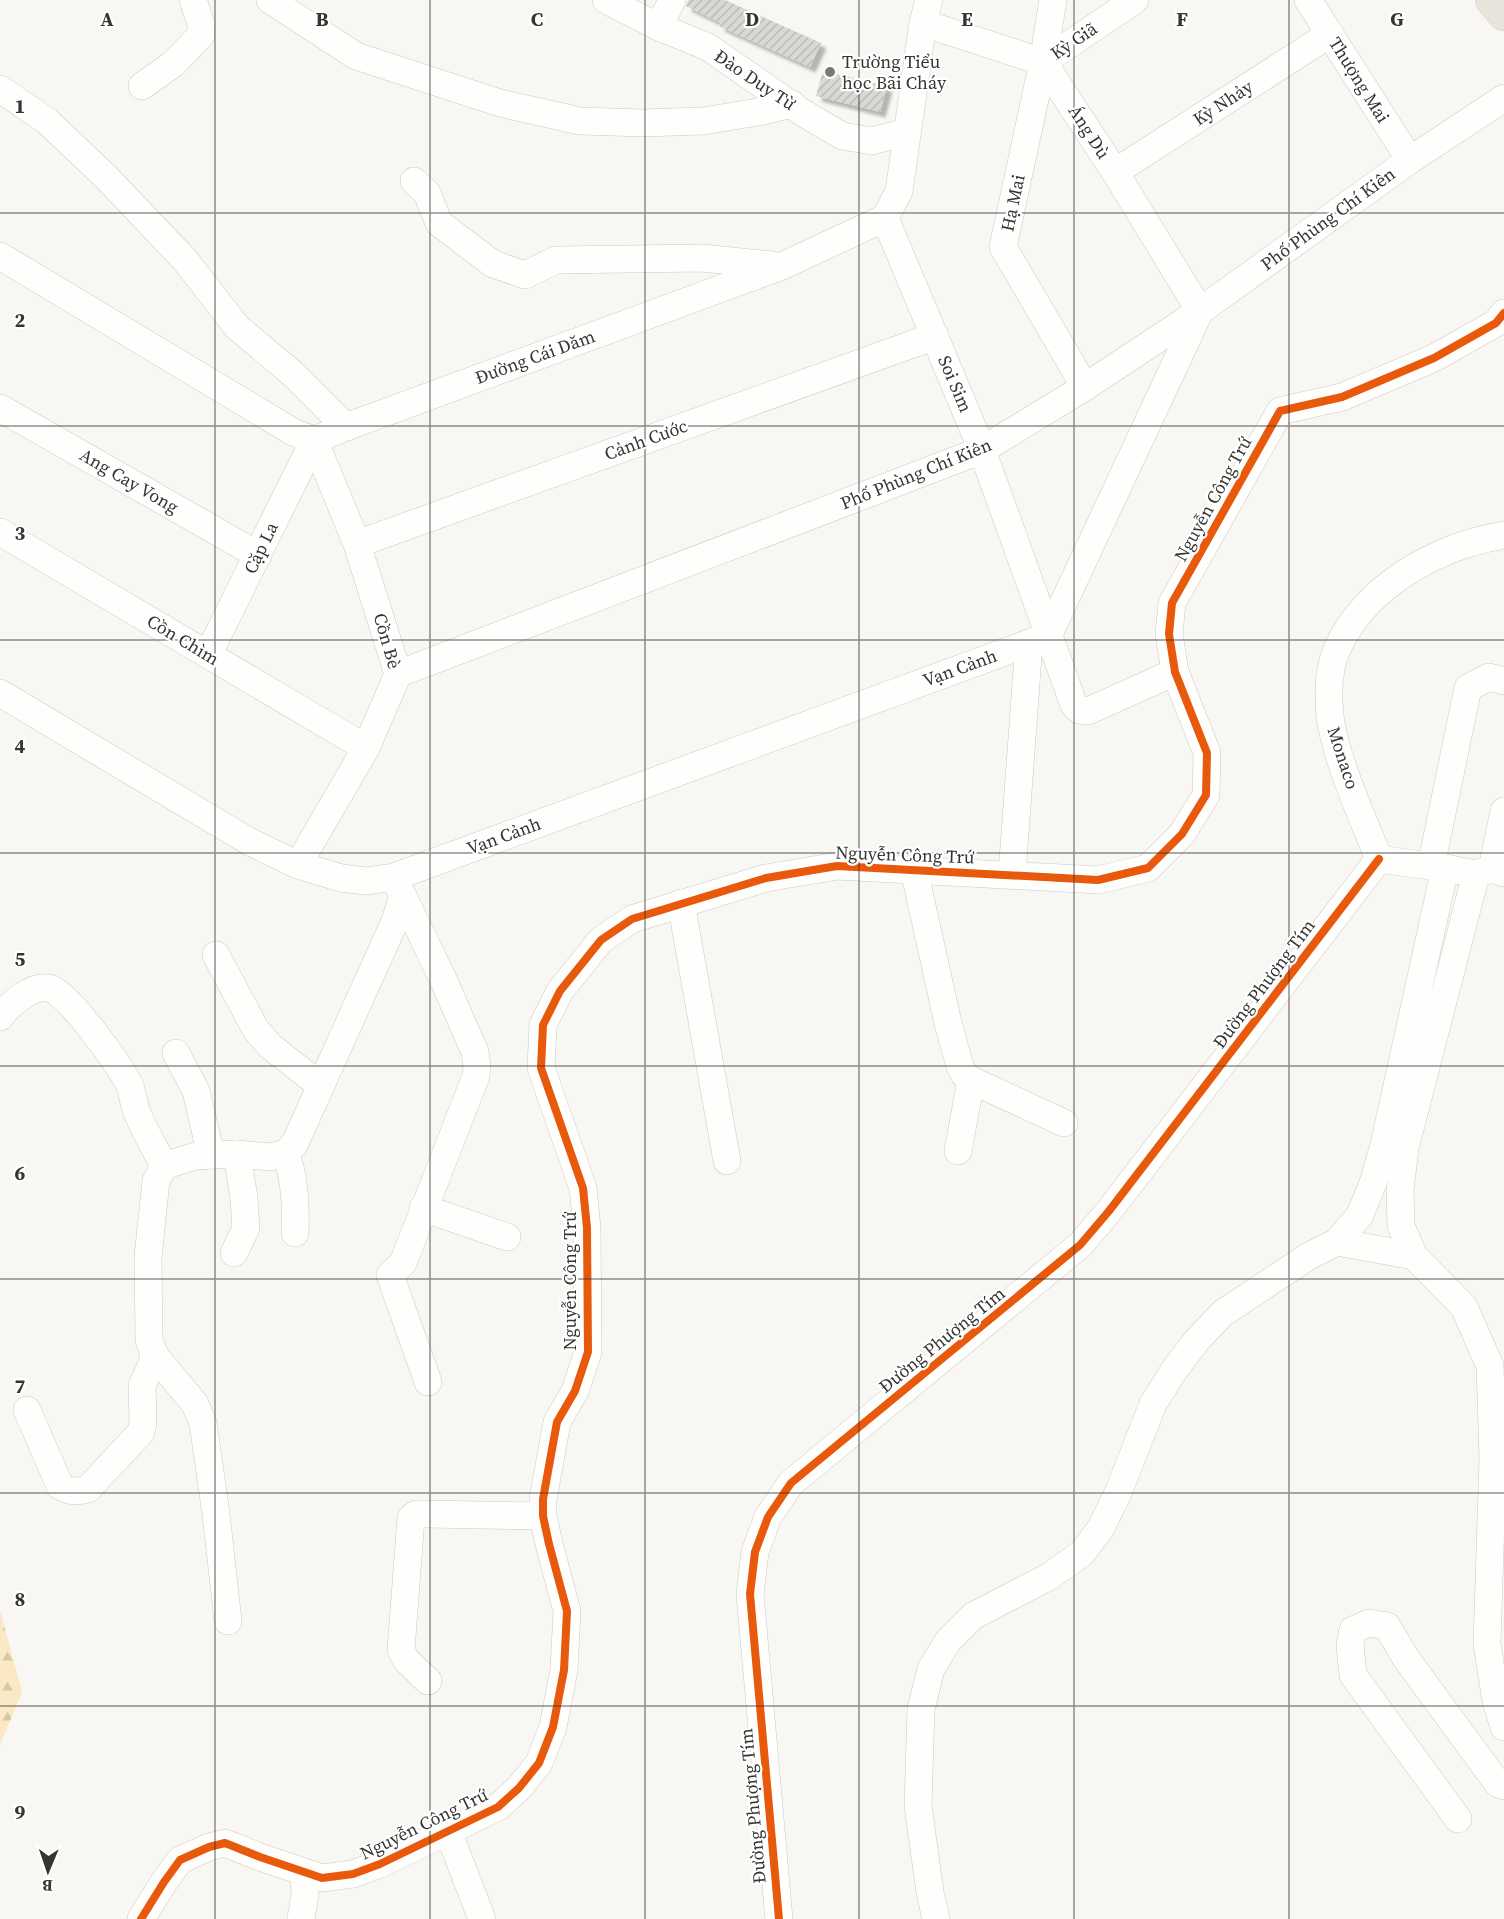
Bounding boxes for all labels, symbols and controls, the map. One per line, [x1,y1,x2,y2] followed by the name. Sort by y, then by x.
[100,5,114,33] text: A
[315,5,329,33] text: B
[531,5,543,33] text: C
[745,5,759,33] text: D
[961,5,973,33] text: E
[1176,5,1188,33] text: F
[1390,5,1404,33] text: G
[1045,15,1103,65] street label: Kỳ Giã
[1323,32,1396,127] street label: Thượng Mai
[710,43,801,116] street label: Đào Duy Từ
[842,49,947,95] place label: Trường Tiểu học Bãi Cháy
[823,65,837,79] marker: Trường Tiểu học Bãi Cháy
[1188,73,1258,131] street label: Kỳ Nhảy
[15,92,25,120] text: 1
[1063,100,1116,164] street label: Áng Dù
[1255,161,1400,276] street label: Phố Phùng Chí Kiên
[994,172,1031,234] street label: Hạ Mai
[15,306,26,334] text: 2
[471,323,598,390] street label: Đường Cái Dăm
[932,352,979,416] street label: Soi Sim
[601,413,691,466] street label: Cảnh Cước
[1168,431,1257,566] street label: Nguyễn Công Trứ
[837,432,995,515] street label: Phố Phùng Chí Kiên
[75,442,183,519] street label: Ang Cay Vong
[237,517,284,578] street label: Cặp La
[15,519,26,547] text: 3
[142,608,224,671] street label: Cồn Chìm
[368,610,407,672] street label: Cồn Bè
[919,643,1000,692] street label: Vạn Cảnh
[1322,723,1365,792] street label: Monaco
[15,732,26,760] text: 4
[463,811,544,860] street label: Vạn Cảnh
[835,840,976,869] street label: Nguyễn Công Trứ
[1207,914,1320,1053] street label: Đường Phượng Tím
[15,945,26,973] text: 5
[15,1159,26,1187] text: 6
[557,1211,582,1351] street label: Nguyễn Công Trứ
[873,1281,1010,1398] street label: Đường Phượng Tím
[15,1372,26,1400] text: 7
[15,1585,25,1613] text: 8
[733,1727,772,1885] street label: Đường Phượng Tím
[356,1782,492,1865] street label: Nguyễn Công Trứ
[15,1798,26,1826] text: 9
[18,1841,78,1901] north arrow
[41,1875,53,1897] text: B

